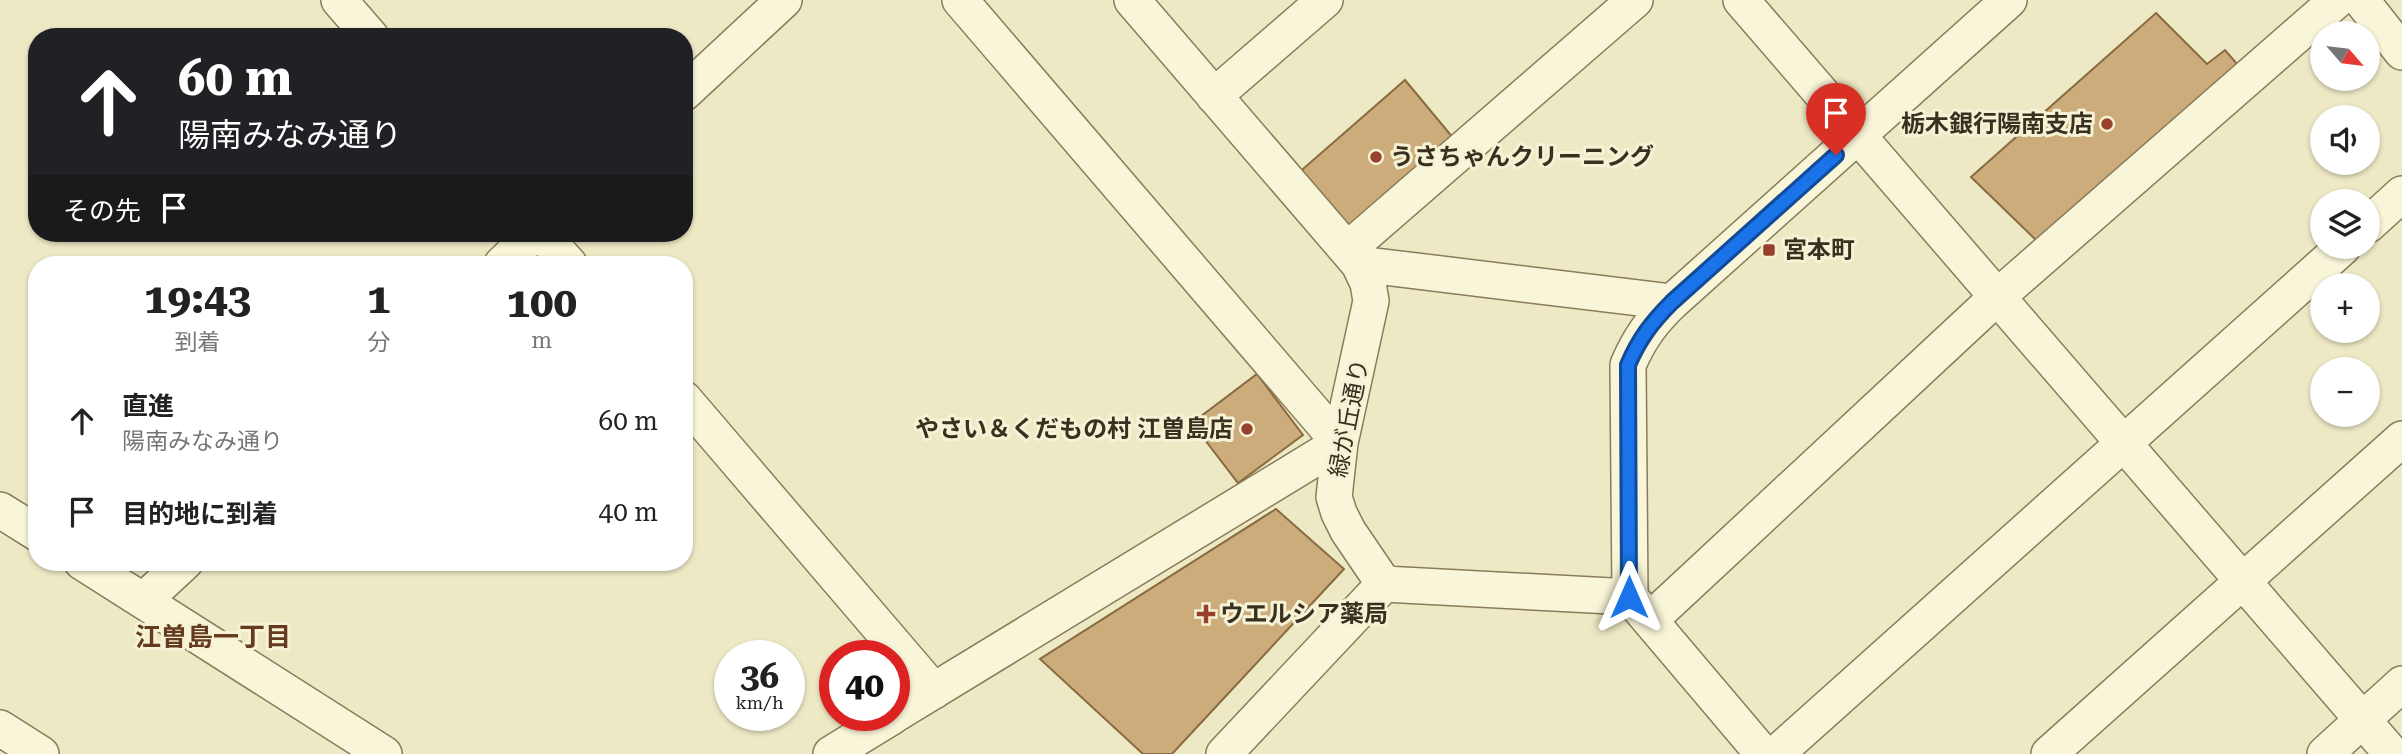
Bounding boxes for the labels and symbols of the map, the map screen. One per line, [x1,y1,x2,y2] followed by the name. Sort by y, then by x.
[2310,21,2380,91] north arrow
[1806,83,1866,155] pin
[1901,110,2093,138] place label: 栃木銀行陽南支店
[2099,116,2115,132] marker: 栃木銀行陽南支店
[1390,143,1654,171] place label: うさちゃんクリーニング
[1368,149,1384,165] marker: うさちゃんクリーニング
[1783,236,1855,264] place label: 宮本町
[1761,242,1777,258] marker: 宮本町
[1324,356,1374,480] street label: 緑が丘通り
[915,415,1233,443] place label: やさい＆くだもの村 江曽島店
[1239,421,1255,437] marker: やさい＆くだもの村 江曽島店
[1592,560,1666,634] position arrow
[1220,600,1388,628] place label: ウエルシア薬局
[1198,606,1214,622] marker: ウエルシア薬局
[135,622,291,652] district label: 江曽島一丁目
[819,640,910,731] speed limit sign: 40

